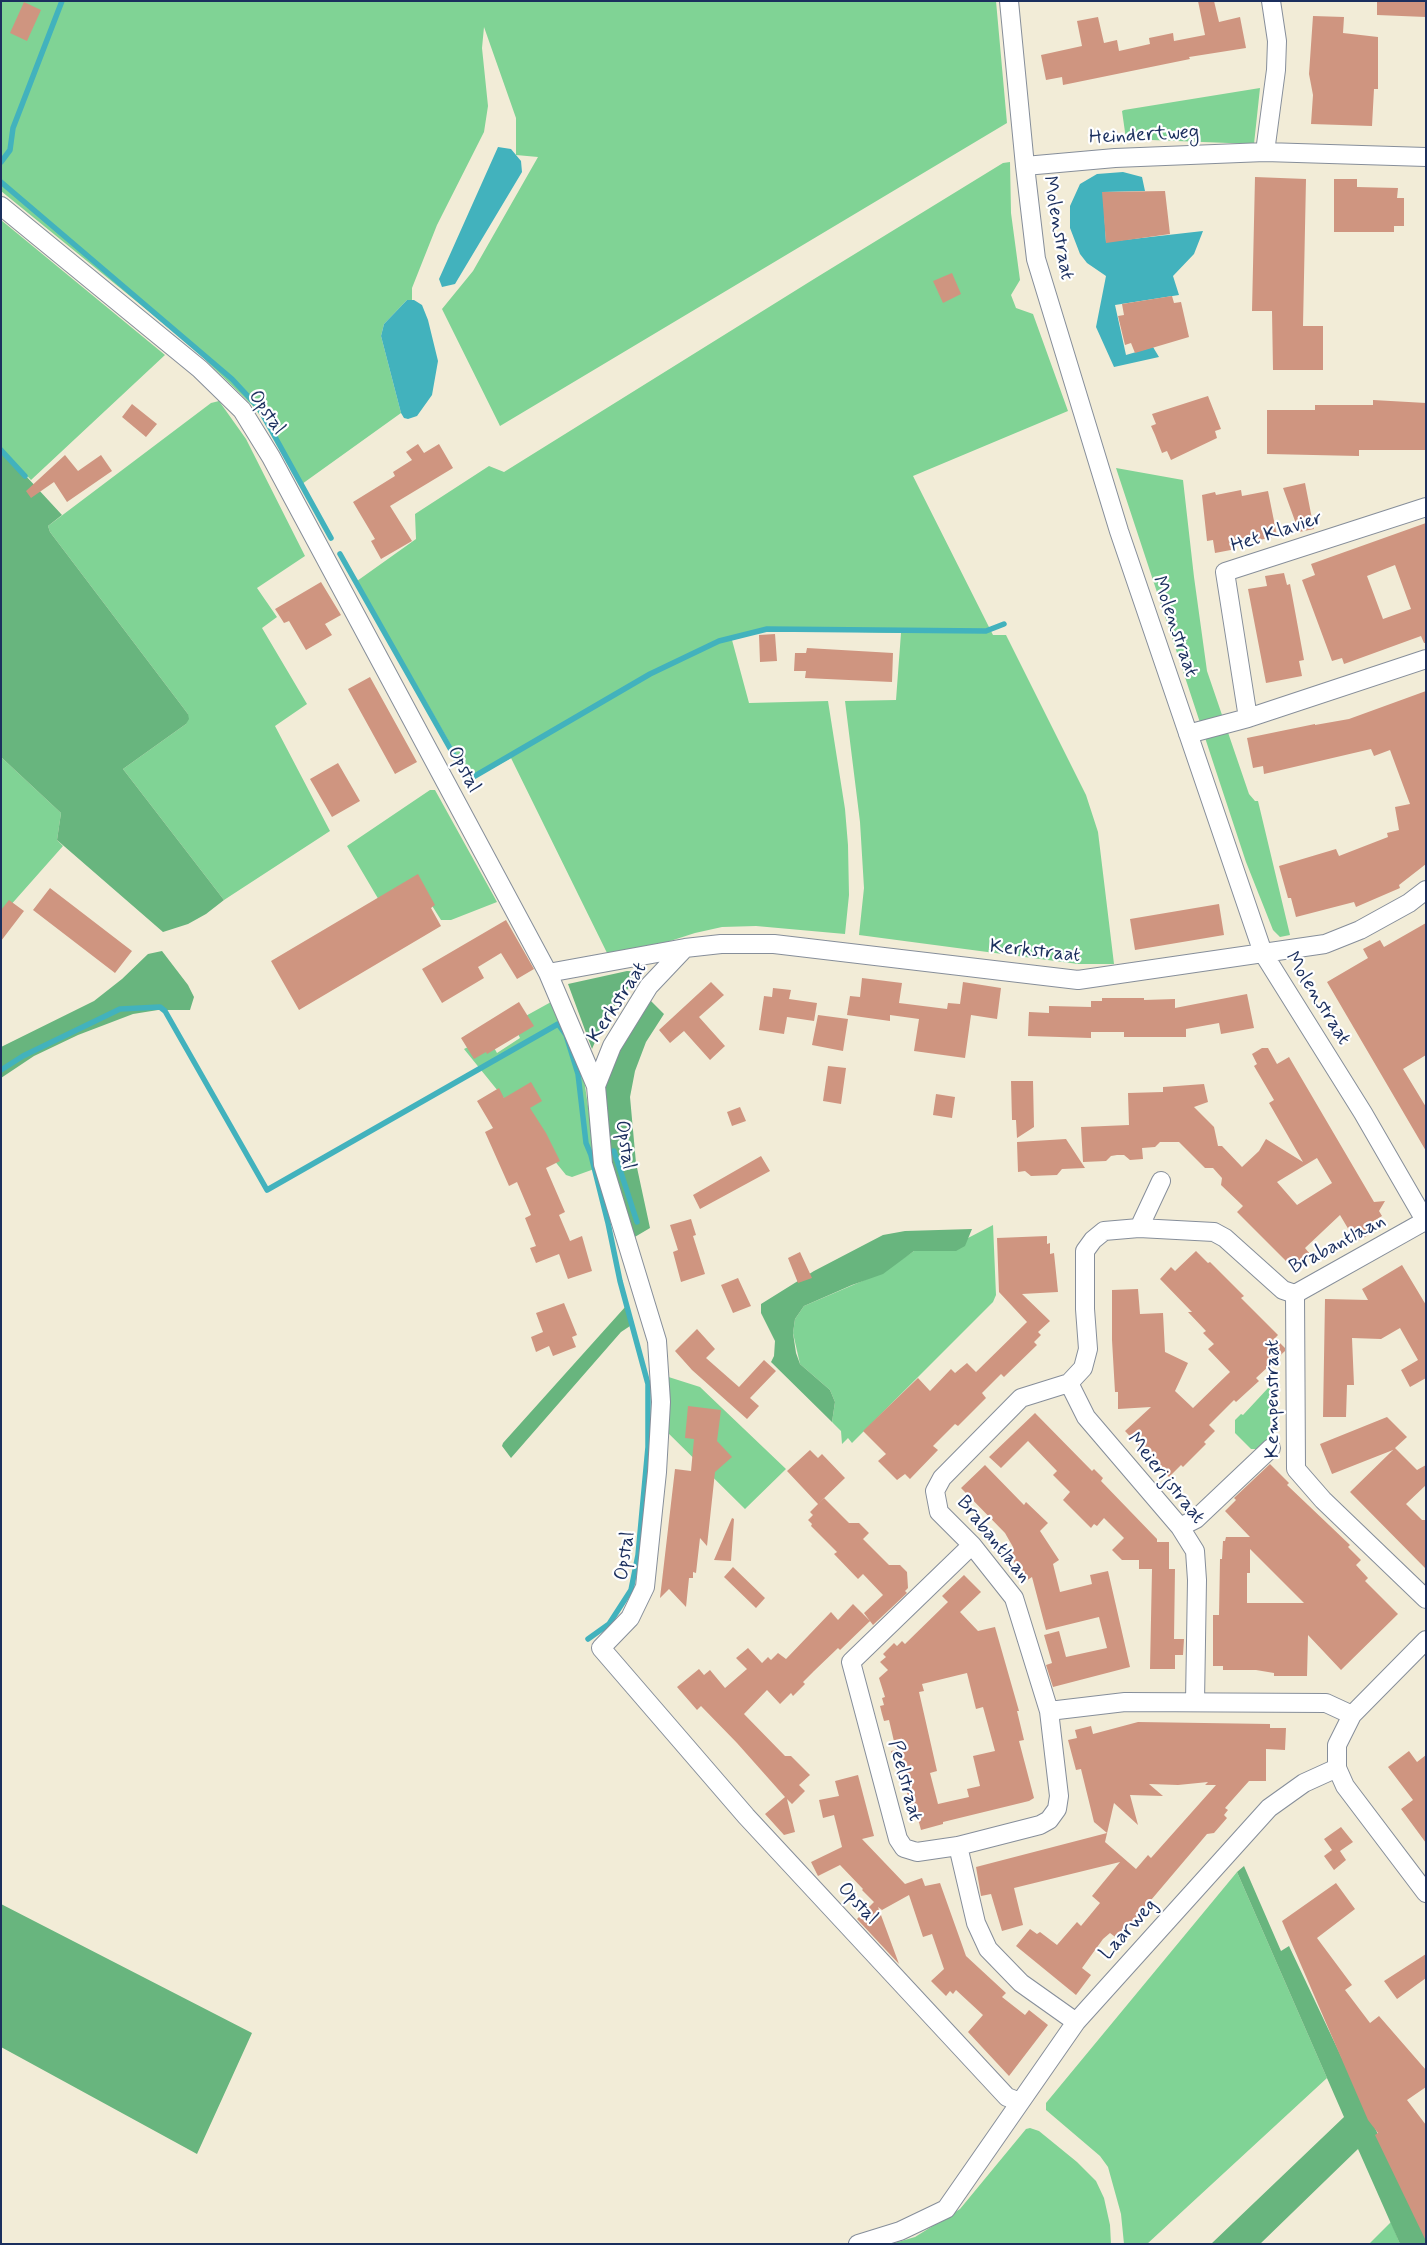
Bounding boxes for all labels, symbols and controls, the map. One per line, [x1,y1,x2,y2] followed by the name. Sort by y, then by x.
[1088,121,1200,151] street label: Heindertweg
[1036,174,1078,282] street label: Molenstraat
[242,386,290,440] street label: Opstal
[1228,507,1326,559] street label: Het Klavier
[1146,573,1202,681] street label: Molenstraat
[441,743,485,797] street label: Opstal
[988,935,1082,969] street label: Kerkstraat
[1279,948,1355,1050] street label: Molenstraat
[583,958,653,1048] street label: Kerkstraat
[608,1119,640,1171] street label: Opstal
[1286,1210,1390,1280] street label: Brabantlaan
[1262,1339,1286,1459] street label: Kempenstraat
[1121,1429,1209,1529] street label: Meierijstraat
[950,1491,1036,1589] street label: Brabantlaan
[611,1530,641,1582] street label: Opstal
[882,1738,926,1824] street label: Peelstraat
[831,1878,883,1930] street label: Opstal
[1095,1894,1163,1966] street label: Laarweg

